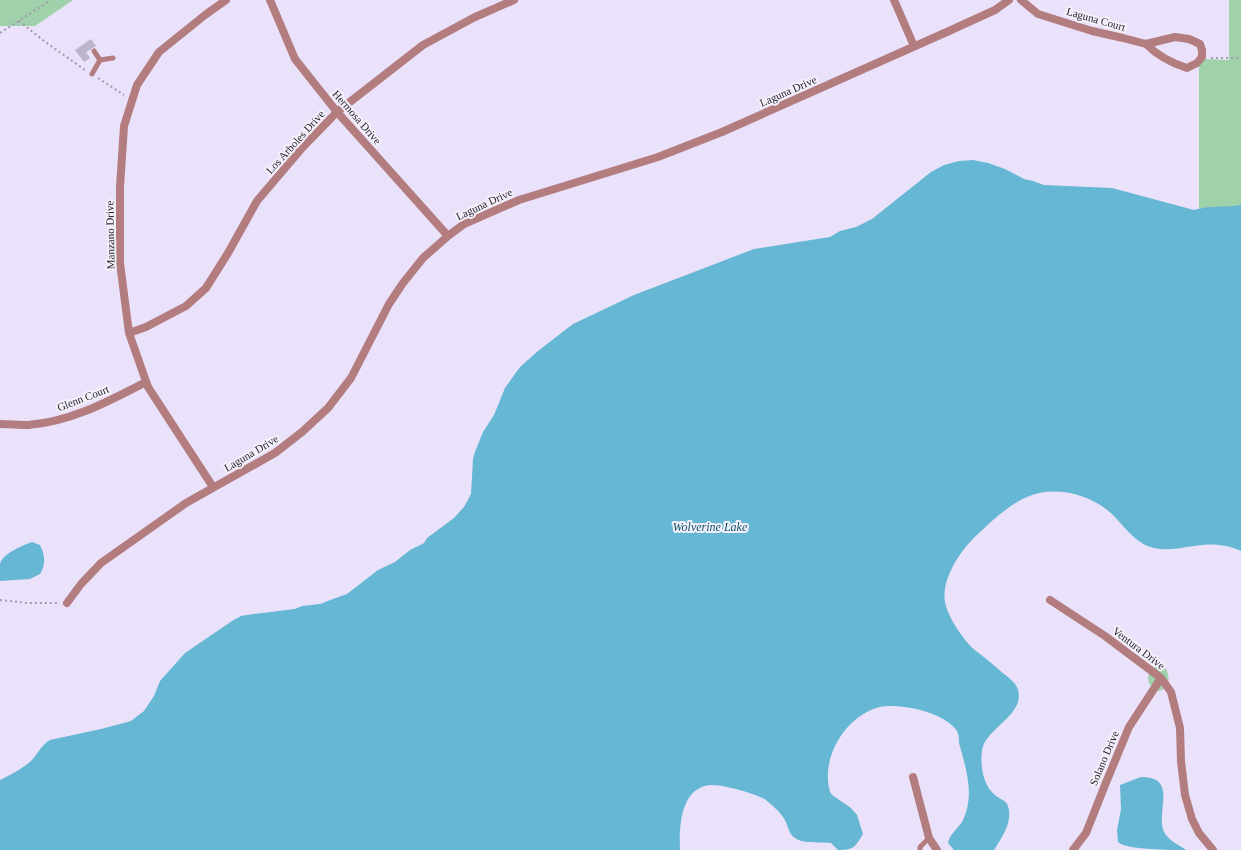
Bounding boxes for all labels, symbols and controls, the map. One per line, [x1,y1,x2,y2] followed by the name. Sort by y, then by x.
[1065,5,1127,33] street label: Laguna Court
[758,73,818,109] street label: Laguna Drive
[330,88,384,146] street label: Hermosa Drive
[263,108,327,176] street label: Los Arboles Drive
[454,186,514,222] street label: Laguna Drive
[103,200,117,269] street label: Manzano Drive
[55,383,111,413] street label: Glenn Court
[222,432,280,474] street label: Laguna Drive
[673,520,748,534] water label: Wolverine Lake
[1111,625,1167,672] street label: Ventura Drive
[1087,729,1121,787] street label: Solano Drive

